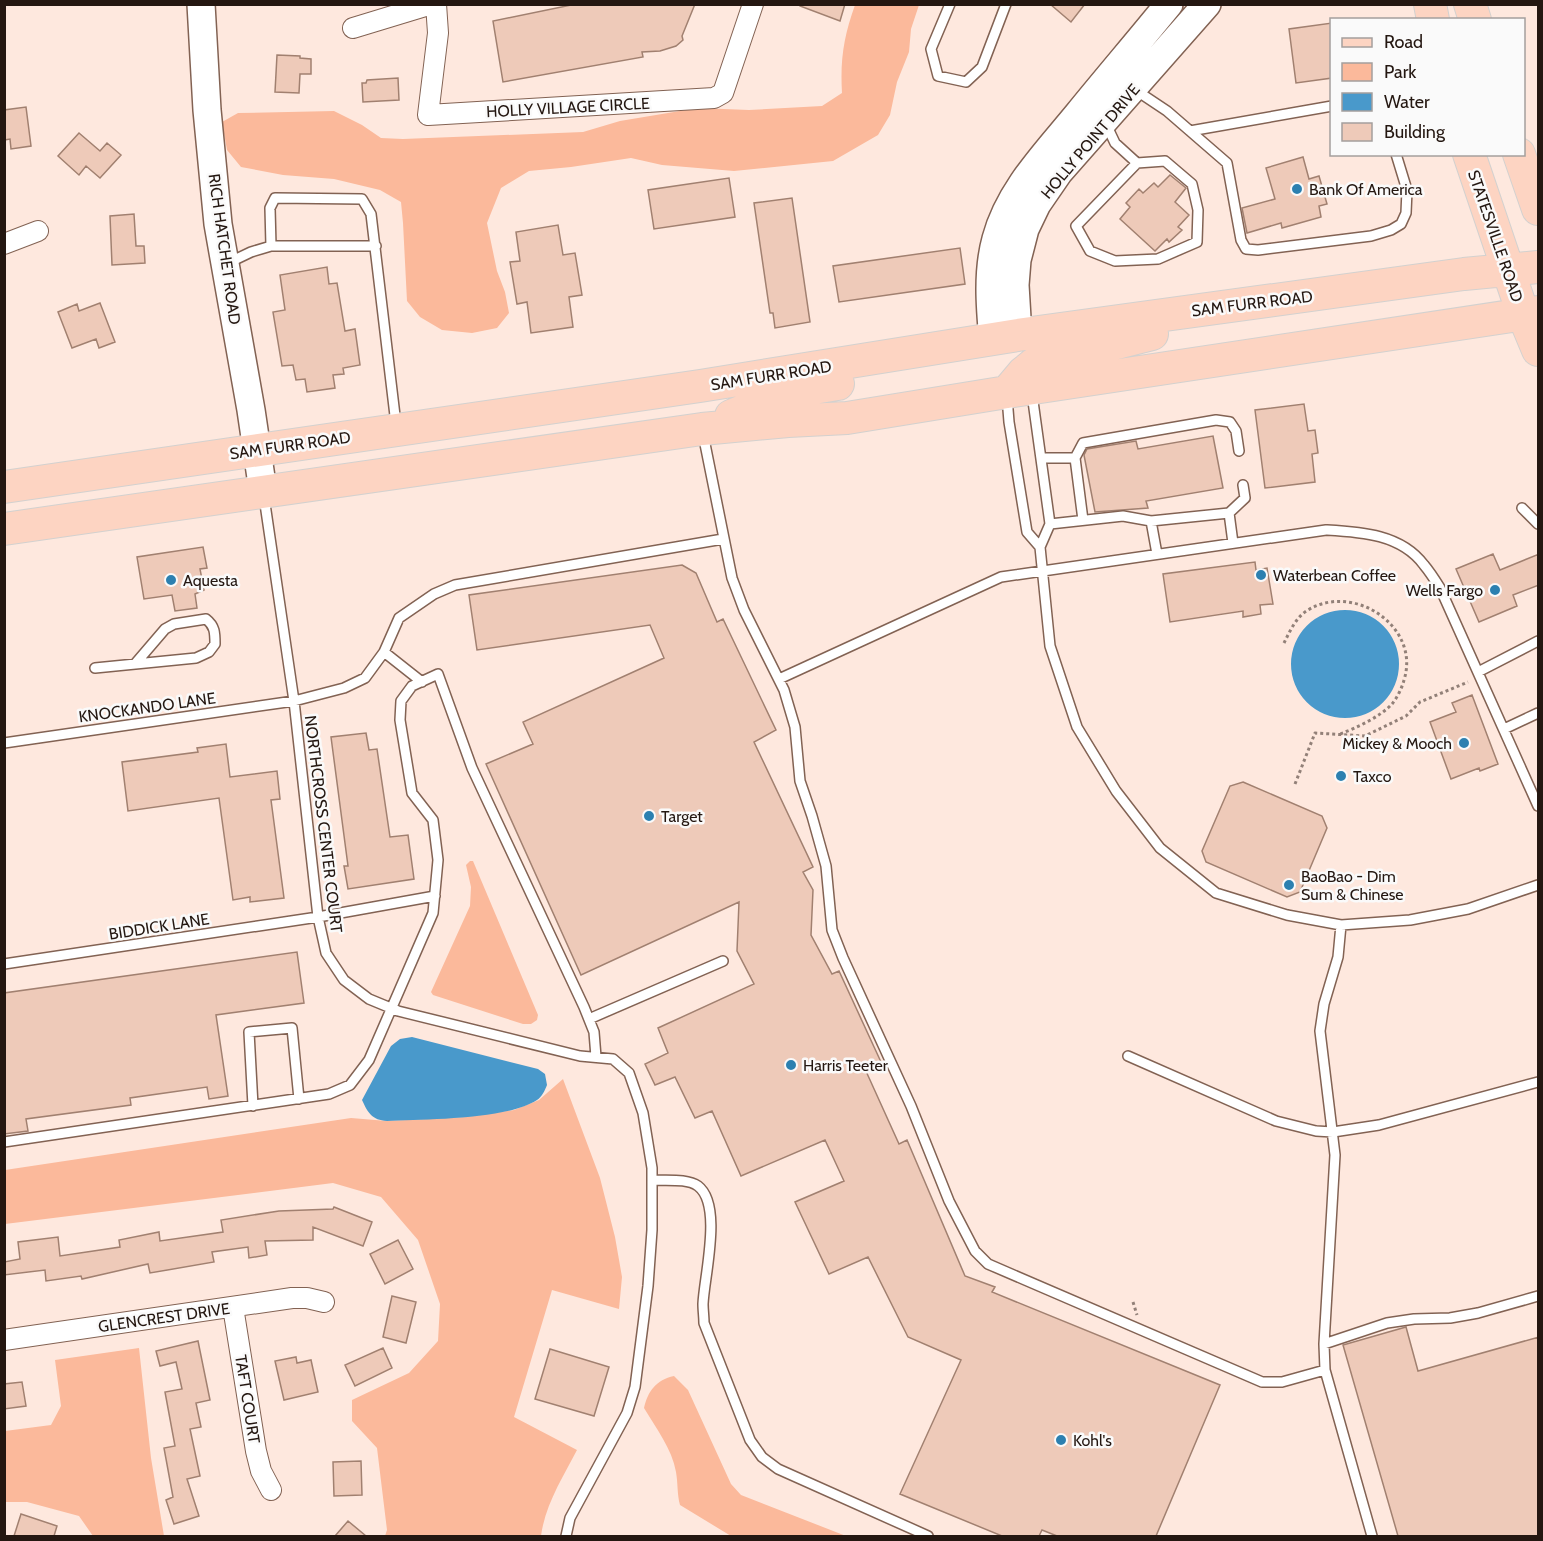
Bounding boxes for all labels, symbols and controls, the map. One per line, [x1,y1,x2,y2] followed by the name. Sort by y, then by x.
[1330,18,1525,156] legend
[1384,31,1423,53] text: Road
[1384,61,1417,83] text: Park
[1037,80,1144,202] street label: HOLLY POINT DRIVE
[1384,91,1430,113] text: Water
[486,94,650,121] street label: HOLLY VILLAGE CIRCLE
[1384,121,1446,143] text: Building
[1464,168,1527,305] street label: STATESVILLE ROAD
[204,172,245,326] street label: RICH HATCHET ROAD
[1309,180,1423,199] place label: Bank Of America
[1290,182,1304,196] marker: Bank Of America
[1190,287,1314,320] street label: SAM FURR ROAD
[709,357,833,394] street label: SAM FURR ROAD
[228,428,352,463] street label: SAM FURR ROAD
[1273,566,1396,585] place label: Waterbean Coffee
[1254,568,1268,582] marker: Waterbean Coffee
[183,571,238,590] place label: Aquesta
[164,573,178,587] marker: Aquesta
[1406,581,1483,600] place label: Wells Fargo
[1488,583,1502,597] marker: Wells Fargo
[77,688,217,727] street label: KNOCKANDO LANE
[301,714,346,934] street label: NORTHCROSS CENTER COURT
[1342,734,1452,753] place label: Mickey & Mooch
[1457,736,1471,750] marker: Mickey & Mooch
[1353,767,1392,786] place label: Taxco
[1334,769,1348,783] marker: Taxco
[661,807,703,826] place label: Target
[642,809,656,823] marker: Target
[1301,867,1404,904] place label: BaoBao - Dim Sum & Chinese
[1282,878,1296,892] marker: BaoBao - Dim Sum & Chinese
[107,909,211,944] street label: BIDDICK LANE
[803,1056,889,1075] place label: Harris Teeter
[784,1058,798,1072] marker: Harris Teeter
[97,1299,231,1336] street label: GLENCREST DRIVE
[231,1353,264,1445] street label: TAFT COURT
[1073,1431,1112,1450] place label: Kohl's
[1054,1433,1068,1447] marker: Kohl's

